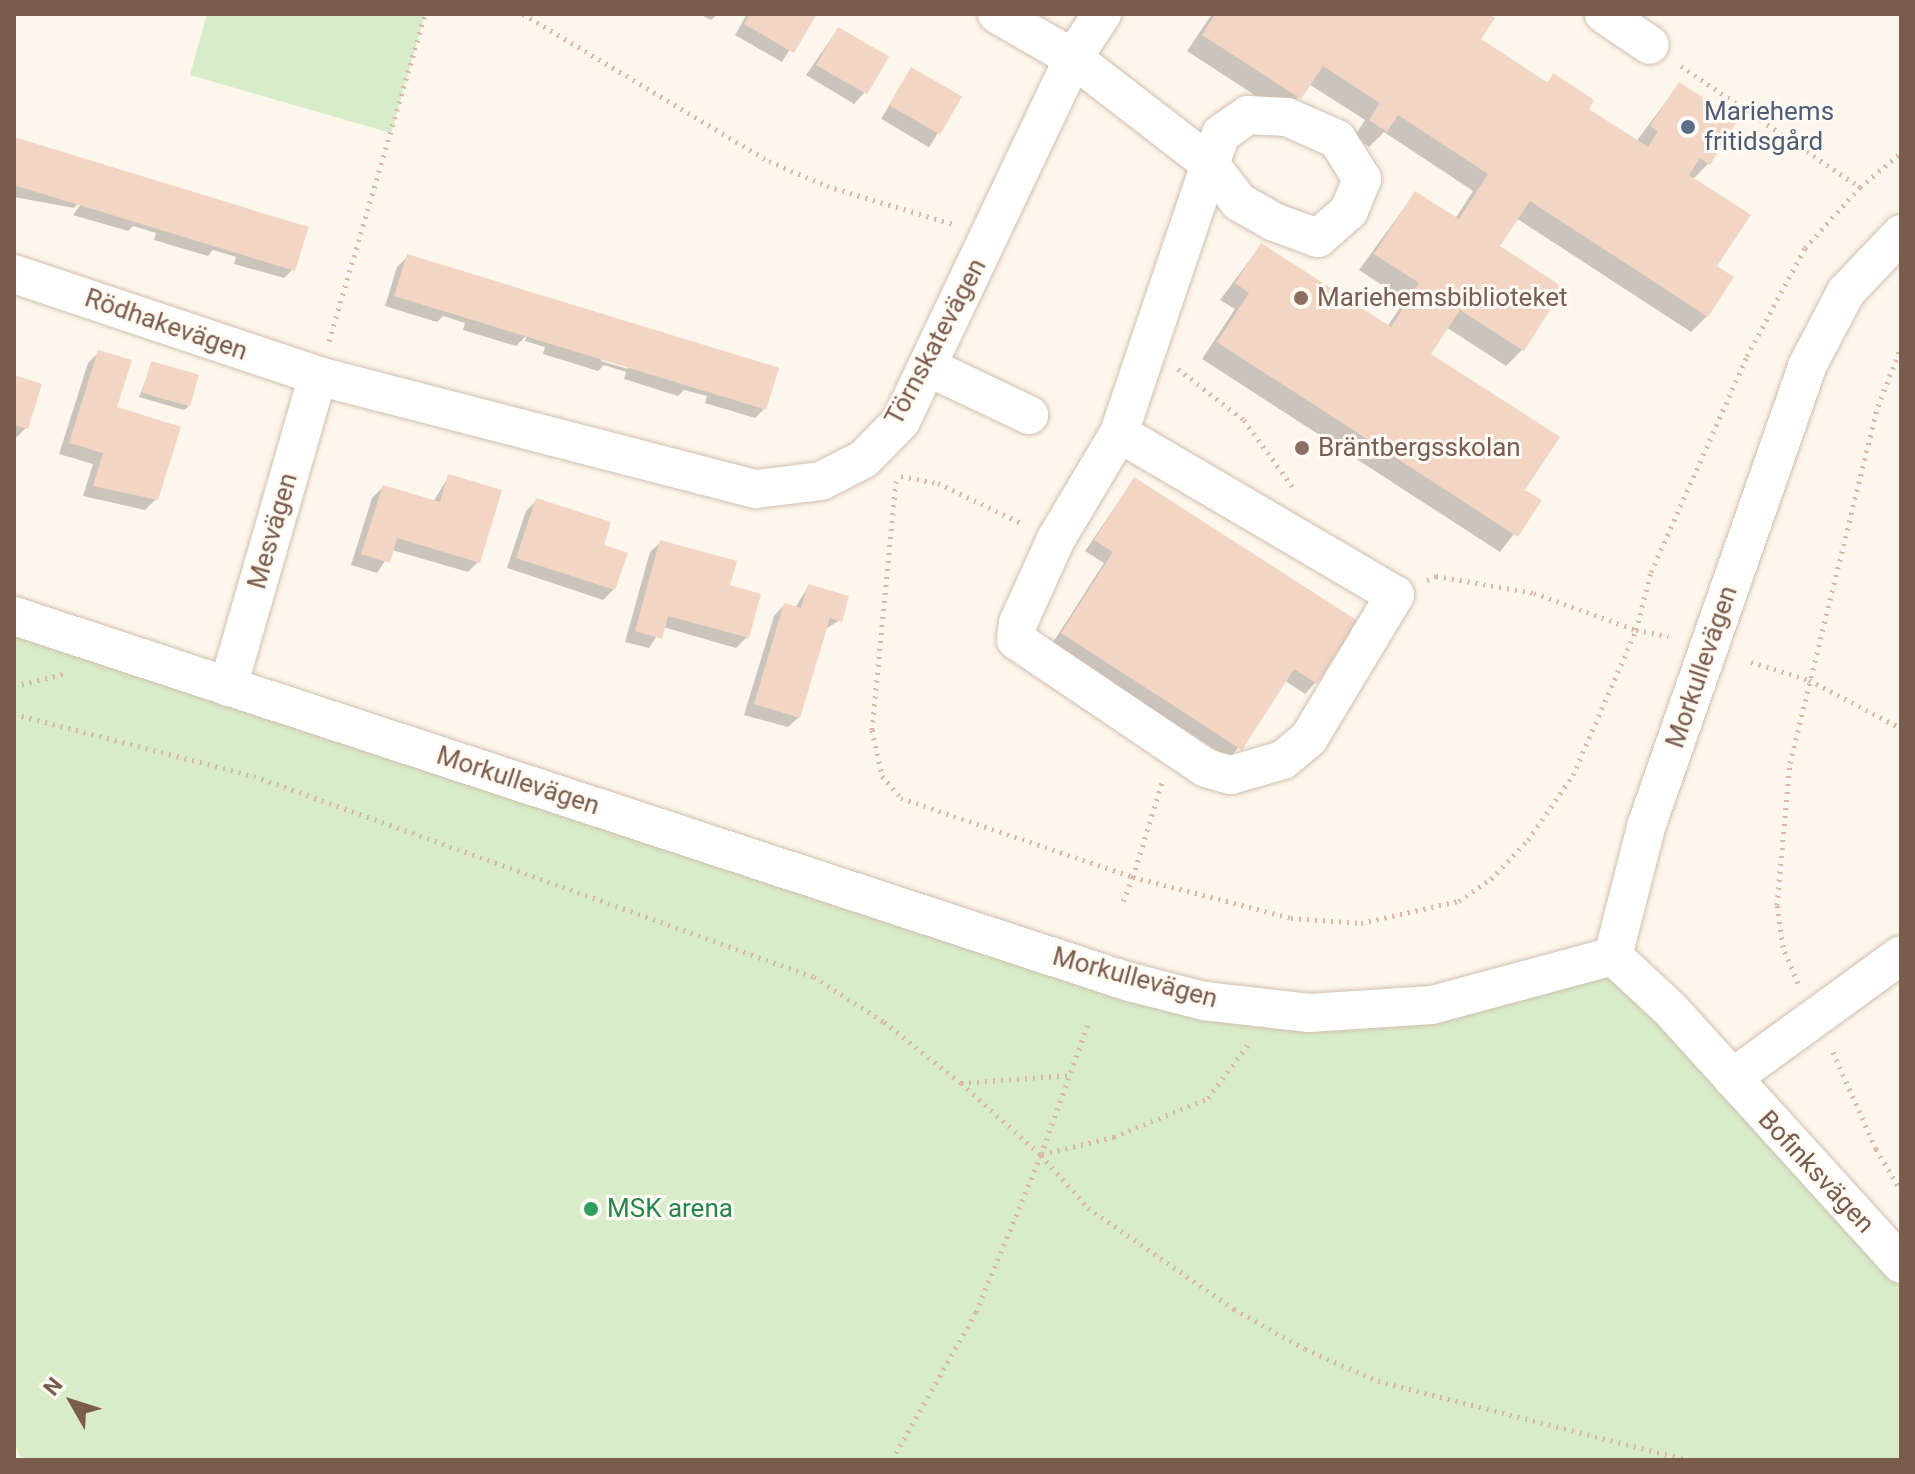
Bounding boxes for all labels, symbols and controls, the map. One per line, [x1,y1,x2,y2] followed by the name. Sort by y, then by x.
[1704,96,1834,158] place label: Mariehems fritidsgård
[1679,118,1697,136] marker: Mariehems fritidsgård
[879,253,993,431] street label: Törnskatevägen
[1317,282,1568,314] place label: Mariehemsbiblioteket
[81,283,251,367] street label: Rödhakevägen
[1292,289,1310,307] marker: Mariehemsbiblioteket
[1318,432,1521,464] place label: Bräntbergsskolan
[1293,439,1311,457] marker: Bräntbergsskolan
[242,469,304,593] street label: Mesvägen
[1660,582,1744,752] street label: Morkullevägen
[433,740,603,822] street label: Morkullevägen
[1049,941,1221,1015] street label: Morkullevägen
[1752,1104,1880,1240] street label: Bofinksvägen
[607,1193,733,1225] place label: MSK arena
[582,1200,600,1218] marker: MSK arena
[32,1362,112,1442] north arrow
[38,1373,68,1400] text: N

